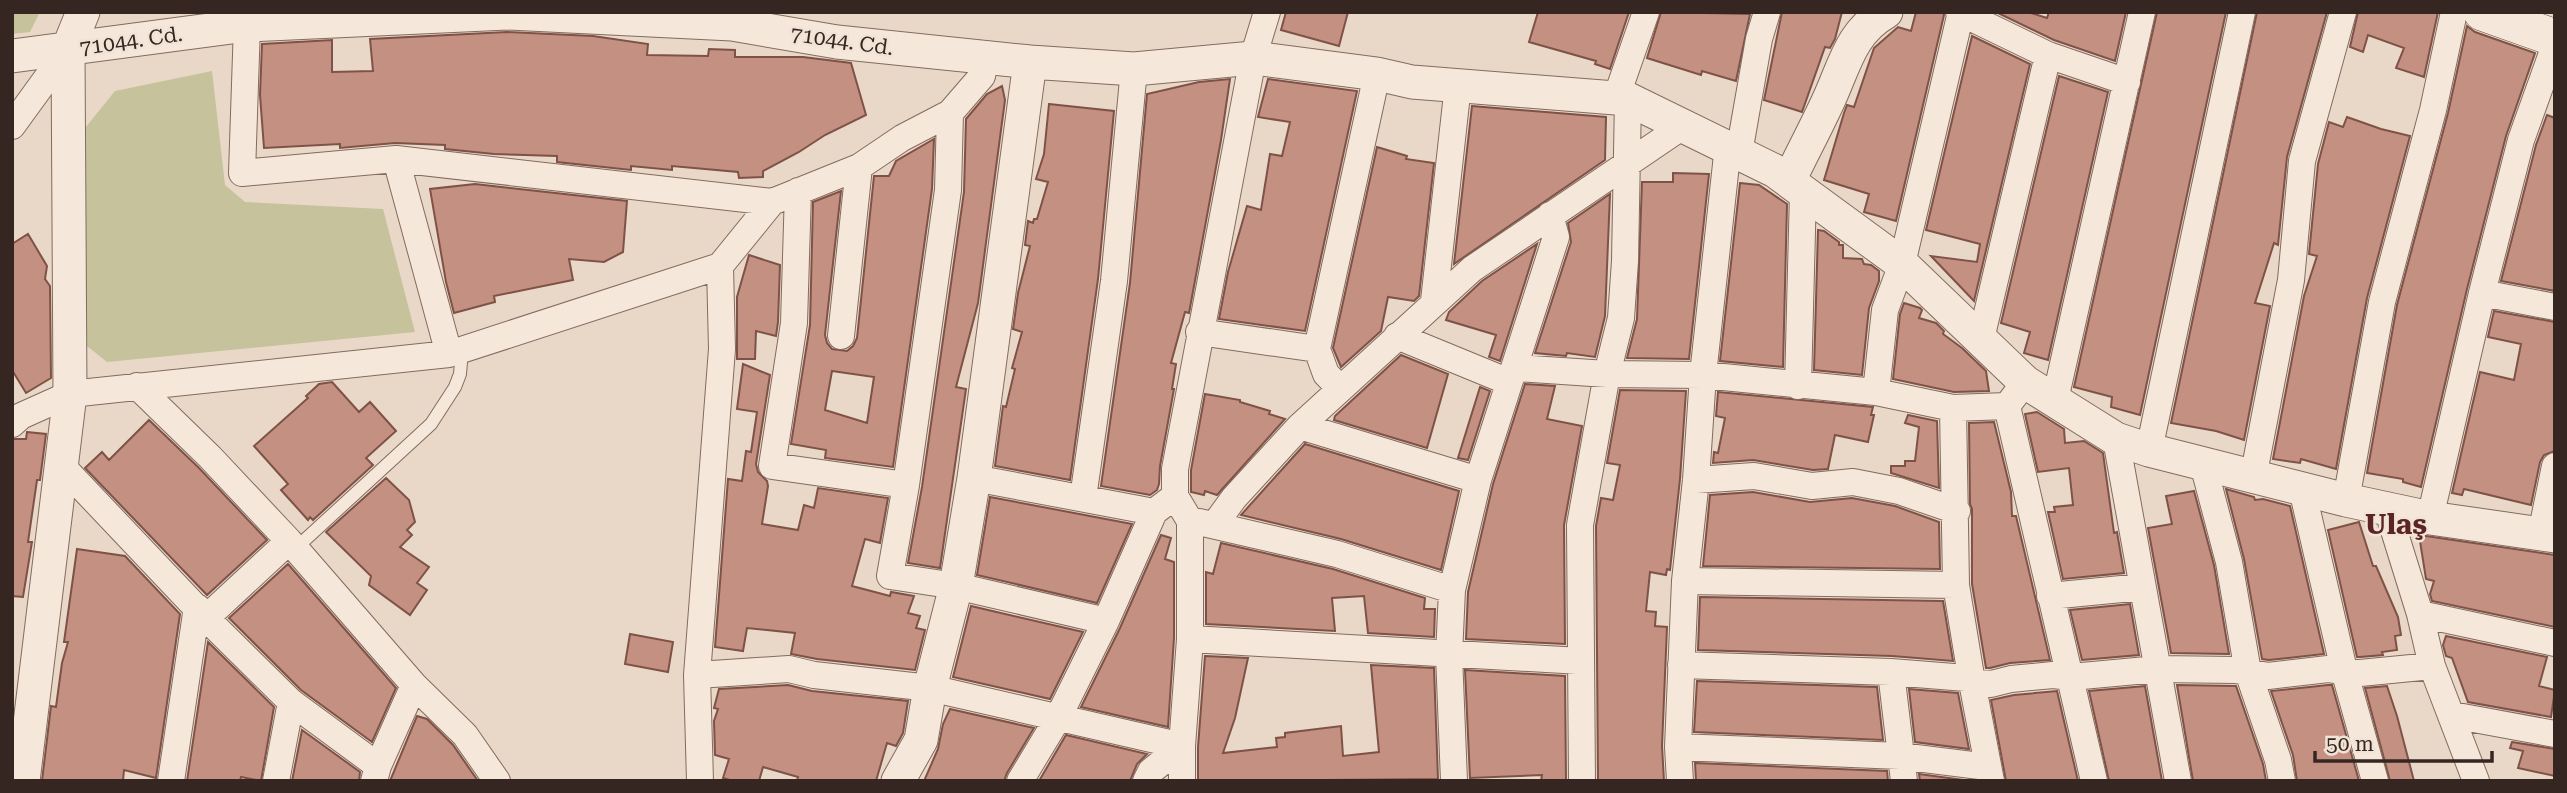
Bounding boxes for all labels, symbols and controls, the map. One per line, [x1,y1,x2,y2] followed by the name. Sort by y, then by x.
[78,22,184,60] street label: 71044. Cd.
[789,22,895,60] street label: 71044. Cd.
[2365,508,2427,541] district label: Ulaş
[2315,720,2492,764] scale bar
[2326,732,2374,756] text: 50 m

